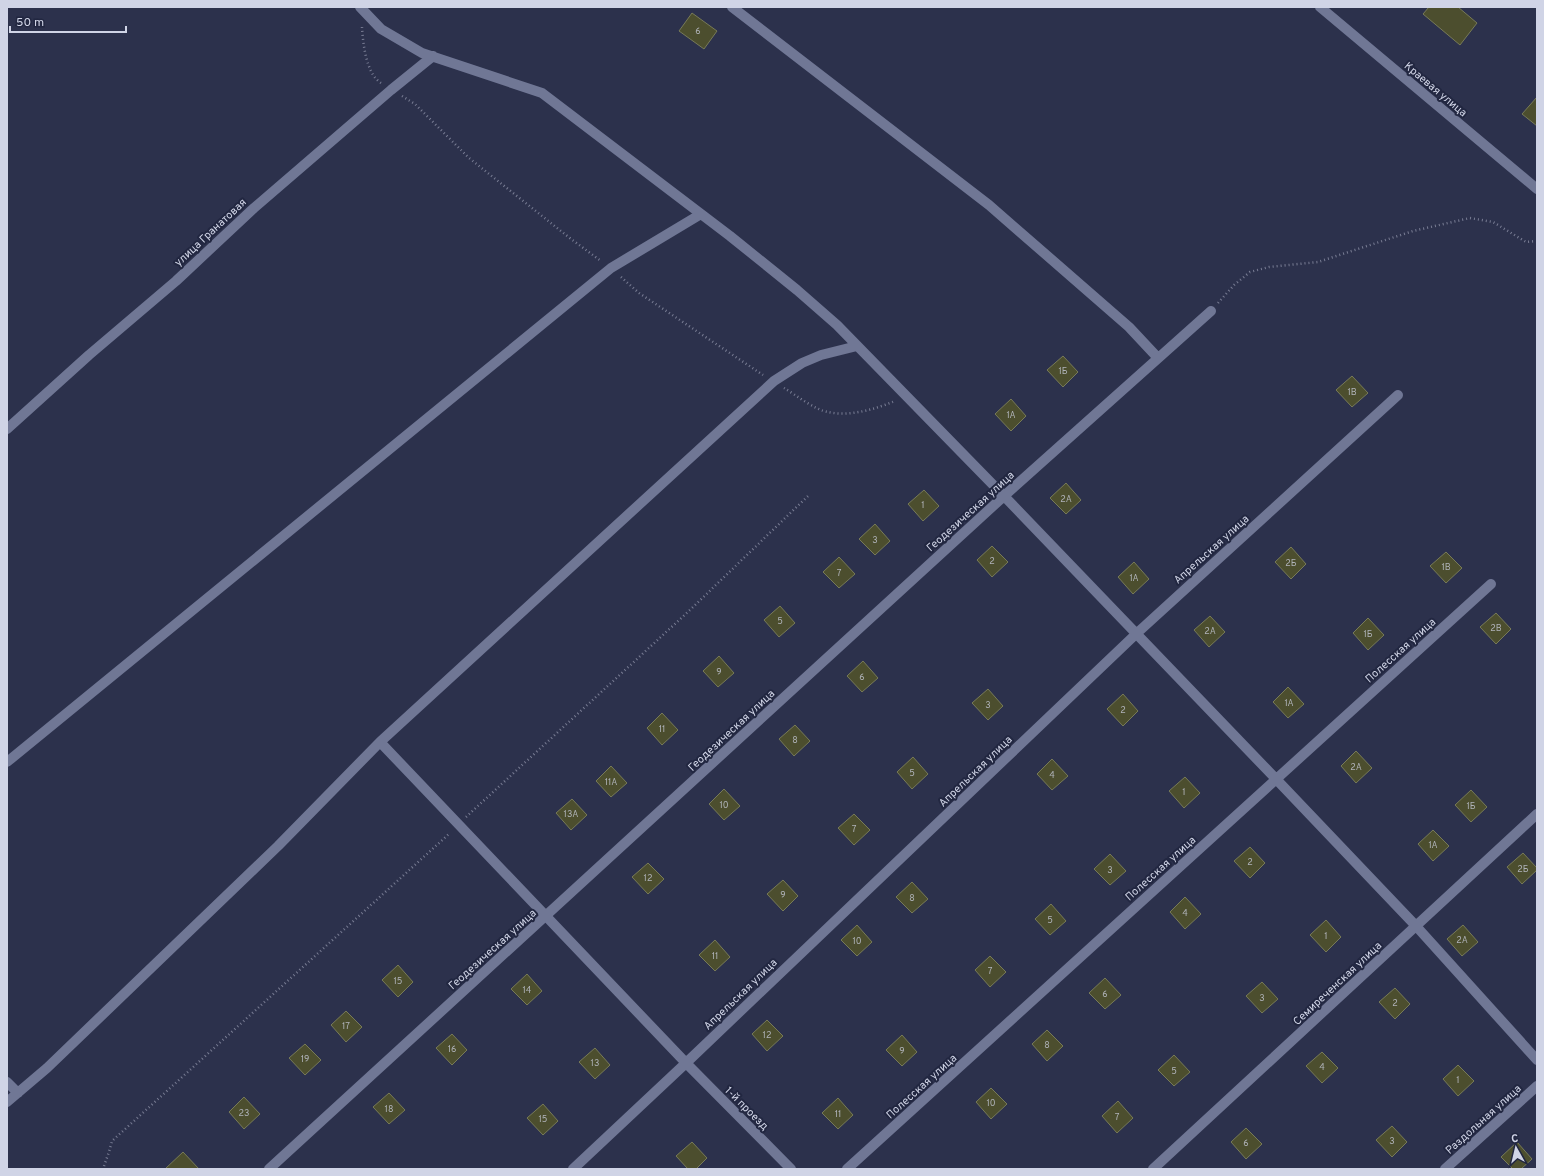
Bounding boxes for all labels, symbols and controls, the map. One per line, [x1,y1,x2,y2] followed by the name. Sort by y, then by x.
[10,8,126,34] scale bar
[16,15,44,31] text: 50 m
[695,26,701,37] house number: 6
[1401,59,1470,120] street label: Краевая улица
[172,196,250,270] street label: улица Гранатовая
[1058,366,1068,377] house number: 1Б
[1347,387,1357,398] house number: 1В
[1006,410,1016,421] house number: 1А
[924,468,1018,555] street label: Геодезическая улица
[1060,494,1072,505] house number: 2А
[921,500,925,511] house number: 1
[1171,512,1252,587] street label: Апрельская улица
[872,535,878,546] house number: 3
[989,556,995,567] house number: 2
[1285,558,1297,569] house number: 2Б
[1441,562,1451,573] house number: 1В
[837,568,842,579] house number: 7
[1129,573,1139,584] house number: 1А
[1362,615,1439,686] street label: Полесская улица
[777,616,783,627] house number: 5
[1490,623,1502,634] house number: 2В
[1204,626,1216,637] house number: 2А
[1363,629,1373,640] house number: 1Б
[716,667,722,678] house number: 9
[859,672,865,683] house number: 6
[685,687,778,775] street label: Геодезическая улица
[1284,698,1294,709] house number: 1А
[985,700,991,711] house number: 3
[1120,705,1126,716] house number: 2
[659,724,665,735] house number: 11
[936,733,1016,810] street label: Апрельская улица
[792,735,798,746] house number: 8
[1350,762,1362,773] house number: 2А
[909,768,915,779] house number: 5
[1049,770,1055,781] house number: 4
[605,777,617,788] house number: 11А
[1182,787,1186,798] house number: 1
[719,800,729,811] house number: 10
[1466,801,1476,812] house number: 1Б
[564,809,578,820] house number: 13А
[852,824,857,835] house number: 7
[1122,833,1199,904] street label: Полесская улица
[1428,840,1438,851] house number: 1А
[1247,857,1253,868] house number: 2
[1517,864,1529,875] house number: 2Б
[1107,865,1113,876] house number: 3
[644,873,652,884] house number: 12
[780,890,786,901] house number: 9
[909,893,915,904] house number: 8
[446,906,540,993] street label: Геодезическая улица
[1182,908,1188,919] house number: 4
[1047,915,1053,926] house number: 5
[1324,931,1328,942] house number: 1
[1456,935,1468,946] house number: 2А
[852,936,862,947] house number: 10
[1290,939,1385,1029] street label: Семиреченская улица
[712,951,718,962] house number: 11
[701,956,781,1033] street label: Апрельская улица
[988,966,993,977] house number: 7
[394,976,402,987] house number: 15
[523,985,532,996] house number: 14
[1102,989,1108,1000] house number: 6
[1259,993,1265,1004] house number: 3
[1392,998,1398,1009] house number: 2
[342,1021,350,1032] house number: 17
[763,1030,771,1041] house number: 12
[1044,1040,1050,1051] house number: 8
[448,1044,456,1055] house number: 16
[899,1046,905,1057] house number: 9
[883,1051,960,1122] street label: Полесская улица
[301,1054,309,1065] house number: 19
[591,1058,599,1069] house number: 13
[1319,1062,1325,1073] house number: 4
[1171,1066,1177,1077] house number: 5
[1456,1075,1460,1086] house number: 1
[1443,1082,1525,1158] street label: Раздольная улица
[721,1084,771,1134] street label: 1-й проезд
[986,1098,996,1109] house number: 10
[385,1104,393,1115] house number: 18
[239,1108,249,1119] house number: 23
[835,1109,841,1120] house number: 11
[1115,1112,1120,1123] house number: 7
[539,1114,547,1125] house number: 15
[1496,1128,1536,1168] north arrow
[1510,1132,1519,1147] text: С
[1389,1136,1395,1147] house number: 3
[1243,1138,1249,1149] house number: 6

